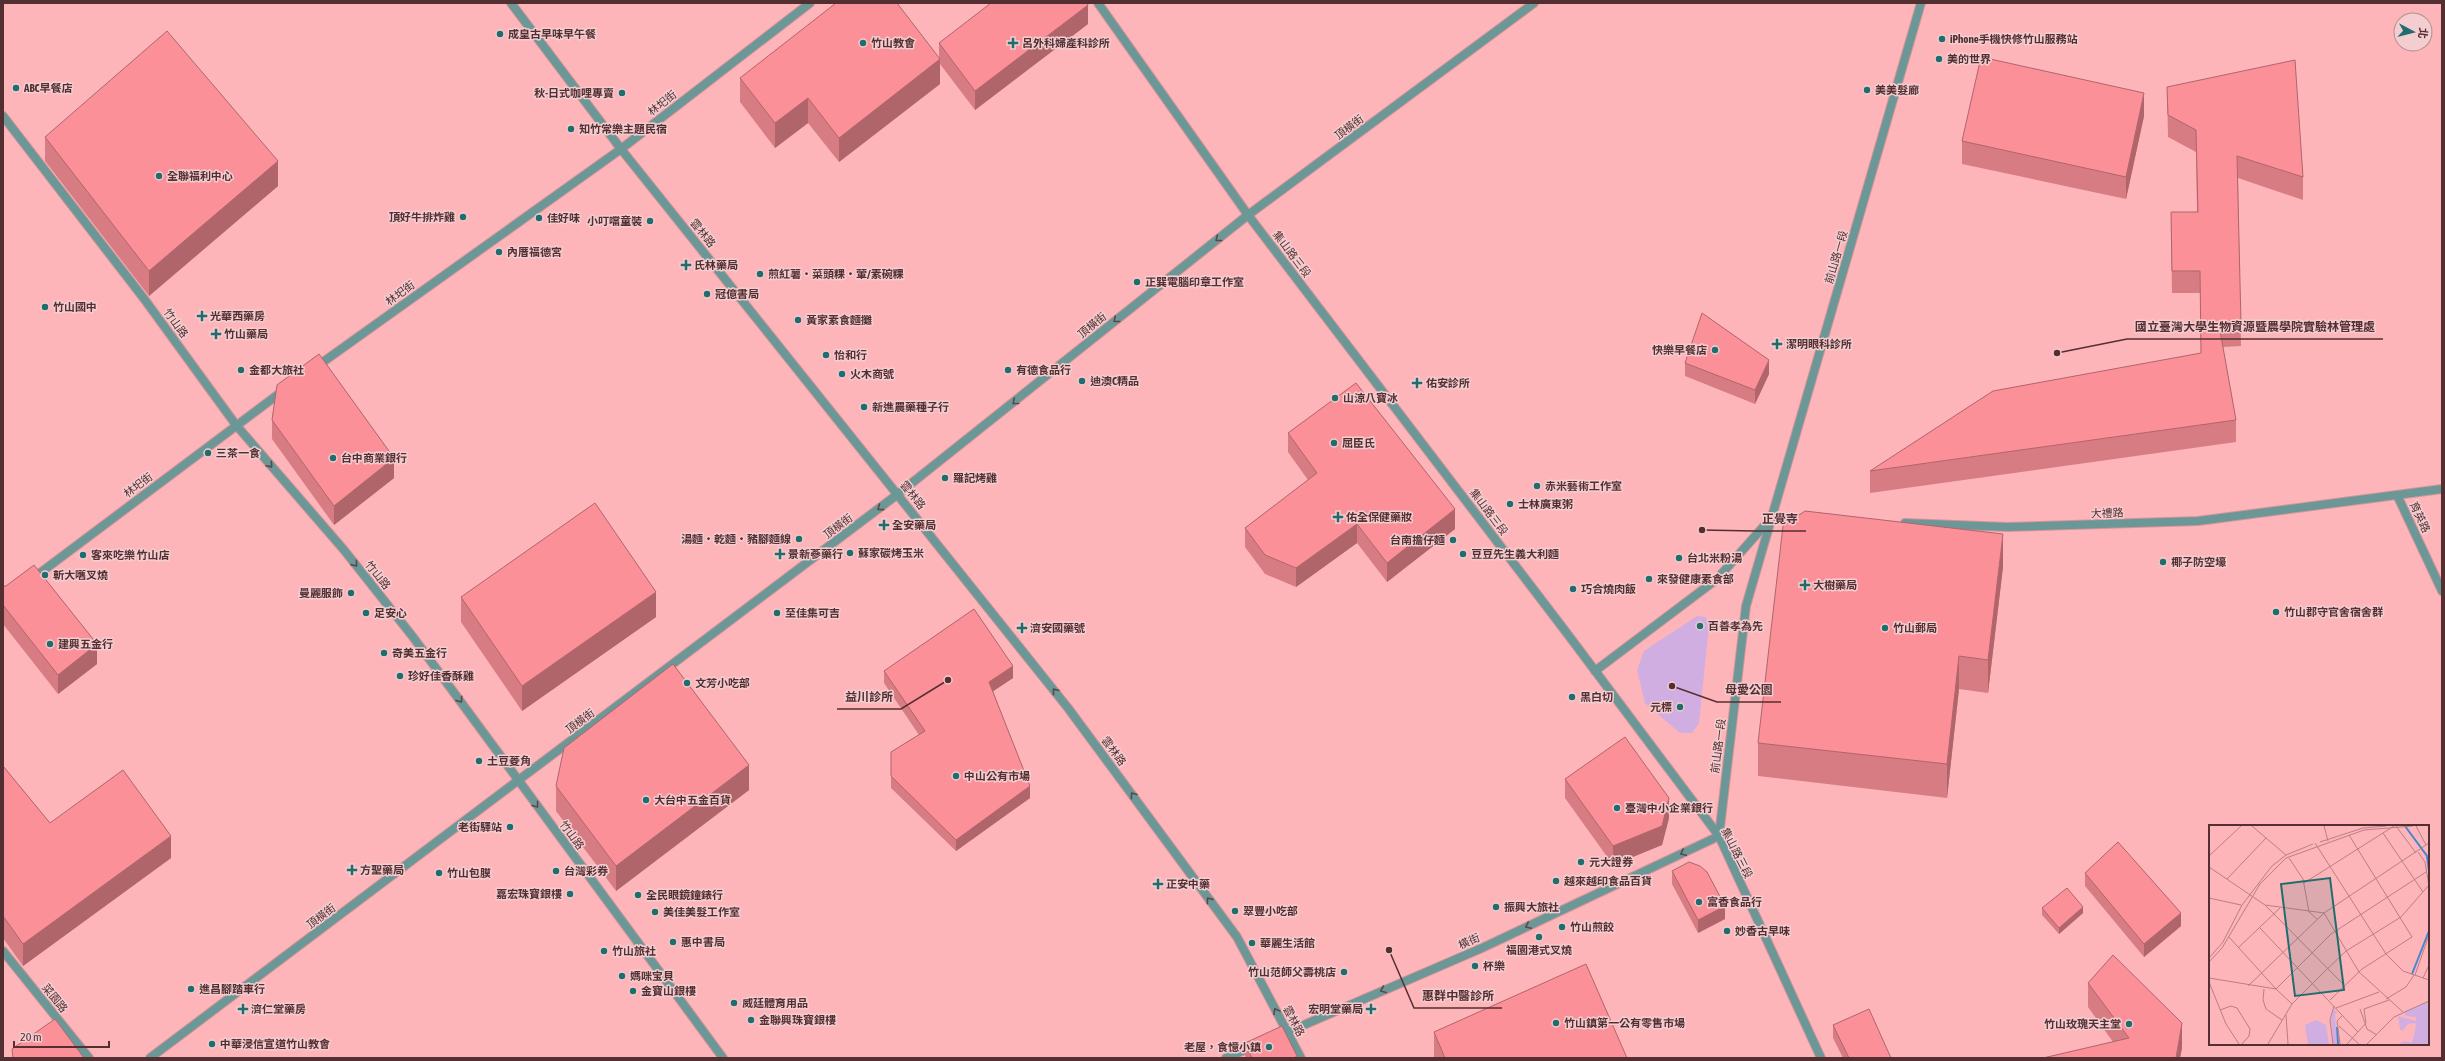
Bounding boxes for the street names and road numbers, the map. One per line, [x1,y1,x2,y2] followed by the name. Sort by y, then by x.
[645,88,679,118] street label: 林圯街
[1332,112,1366,142] street label: 頂橫街
[688,216,718,250] street label: 雲林路
[1271,228,1313,280] street label: 集山路三段
[1823,229,1849,285] street label: 前山路一段
[383,278,417,308] street label: 林圯街
[161,306,191,340] street label: 竹山路
[1075,310,1109,340] street label: 頂橫街
[121,470,155,500] street label: 林圯街
[898,478,928,512] street label: 雲林路
[1468,486,1510,538] street label: 集山路三段
[2408,500,2432,534] street label: 育英路
[2090,506,2124,520] street label: 大禮路
[821,511,855,541] street label: 頂橫街
[363,558,393,592] street label: 竹山路
[563,706,597,736] street label: 頂橫街
[1709,718,1727,774] street label: 前山路一段
[1099,734,1129,768] street label: 雲林路
[557,818,587,852] street label: 竹山路
[1719,826,1755,880] street label: 集山路三段
[304,901,338,931] street label: 頂橫街
[1457,931,1481,951] street label: 橫街
[40,981,70,1015] street label: 菜園路
[1281,1004,1307,1038] street label: 雲林路

